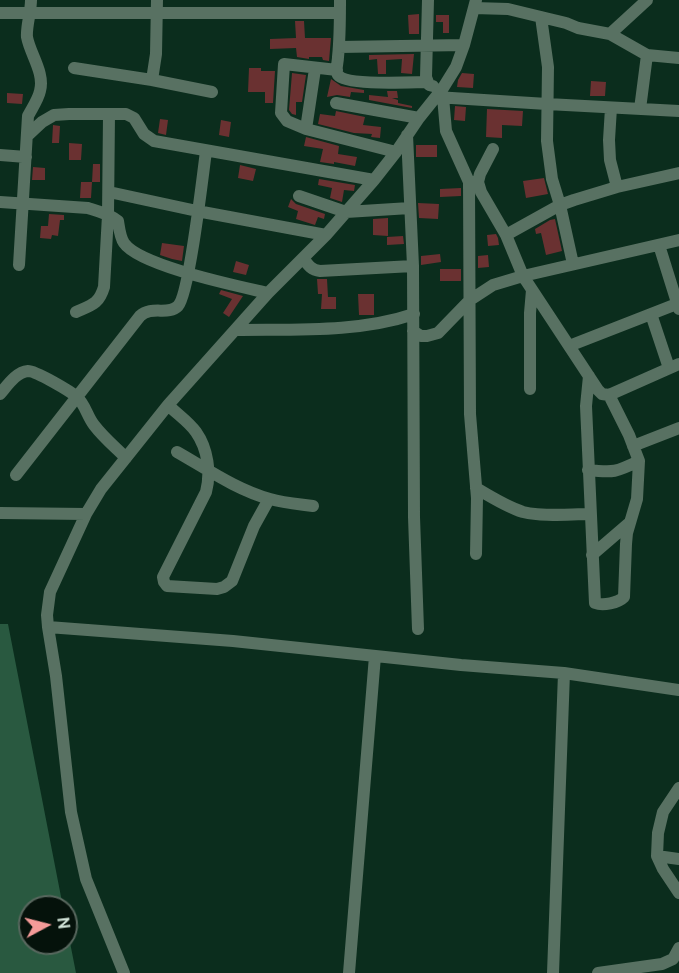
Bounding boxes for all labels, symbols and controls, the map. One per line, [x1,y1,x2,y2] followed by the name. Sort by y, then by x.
[18,895,78,955] north arrow
[54,916,74,930] text: N

